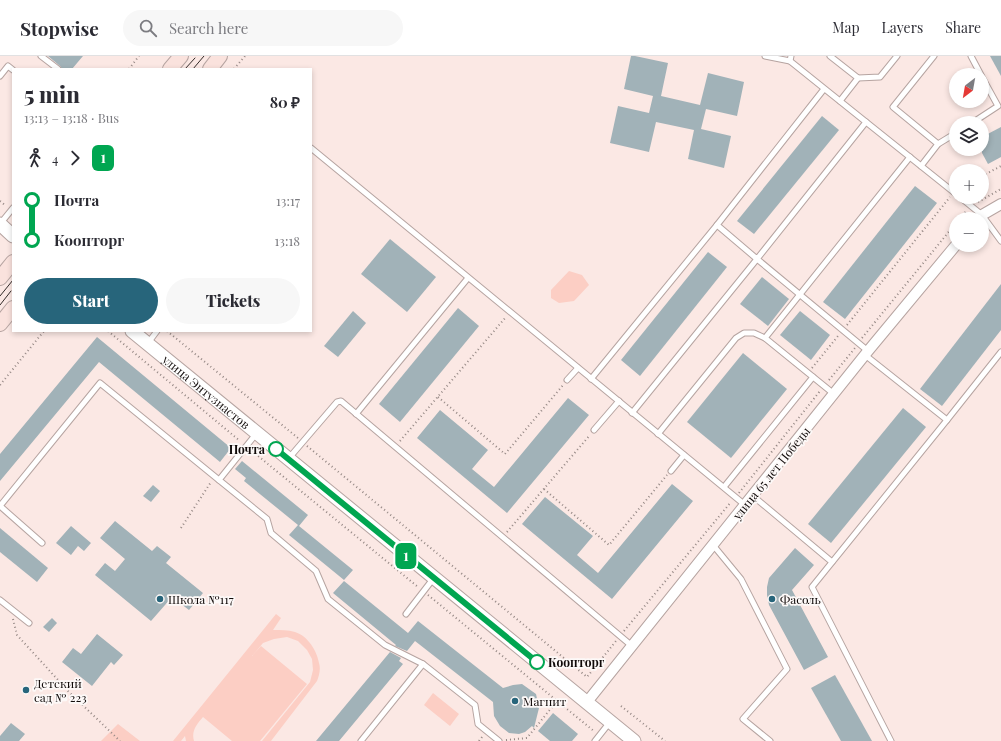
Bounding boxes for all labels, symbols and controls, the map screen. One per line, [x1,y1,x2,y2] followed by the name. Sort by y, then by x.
[123,10,403,46] search box
[20,15,99,41] text: Stopwise
[137,17,159,39] icon: search
[169,18,248,38] text: Search here
[832,18,860,37] text: Map
[882,18,923,37] text: Layers
[945,18,981,37] text: Share
[949,68,989,108] north arrow
[949,68,989,252] map controls
[24,79,80,109] text: 5 min
[270,92,300,112] text: 80 ₽
[24,109,119,126] text: 13:13 – 13:18 · Bus
[949,116,989,156] button: layers
[24,147,46,169] icon: walk
[64,147,86,169] icon: forward
[100,148,106,167] text: 1
[52,150,58,167] text: 4
[949,164,989,204] button: +
[54,190,99,210] text: Почта
[276,192,300,209] text: 13:17
[949,212,989,252] button: −
[54,230,124,250] text: Коопторг
[275,232,300,249] text: 13:18
[24,278,158,324] button: Start
[166,278,300,324] button: Tickets
[158,351,254,433] street label: улица Энтузиастов
[728,423,813,524] street label: улица 65 лет Победы
[229,441,266,457] place label: Почта
[268,441,284,457] marker: Почта
[393,543,419,569] line badge: 1
[403,546,409,565] text: 1
[168,591,234,607] place label: Школа №117
[780,591,821,607] place label: Фасоль
[155,594,165,604] marker: Школа №117
[767,594,777,604] marker: Фасоль
[529,654,545,670] marker: Коопторг
[548,654,605,670] place label: Коопторг
[34,675,87,705] place label: Детский сад № 223
[21,685,31,695] marker: Детский сад № 223
[523,693,567,709] place label: Магнит
[510,696,520,706] marker: Магнит

